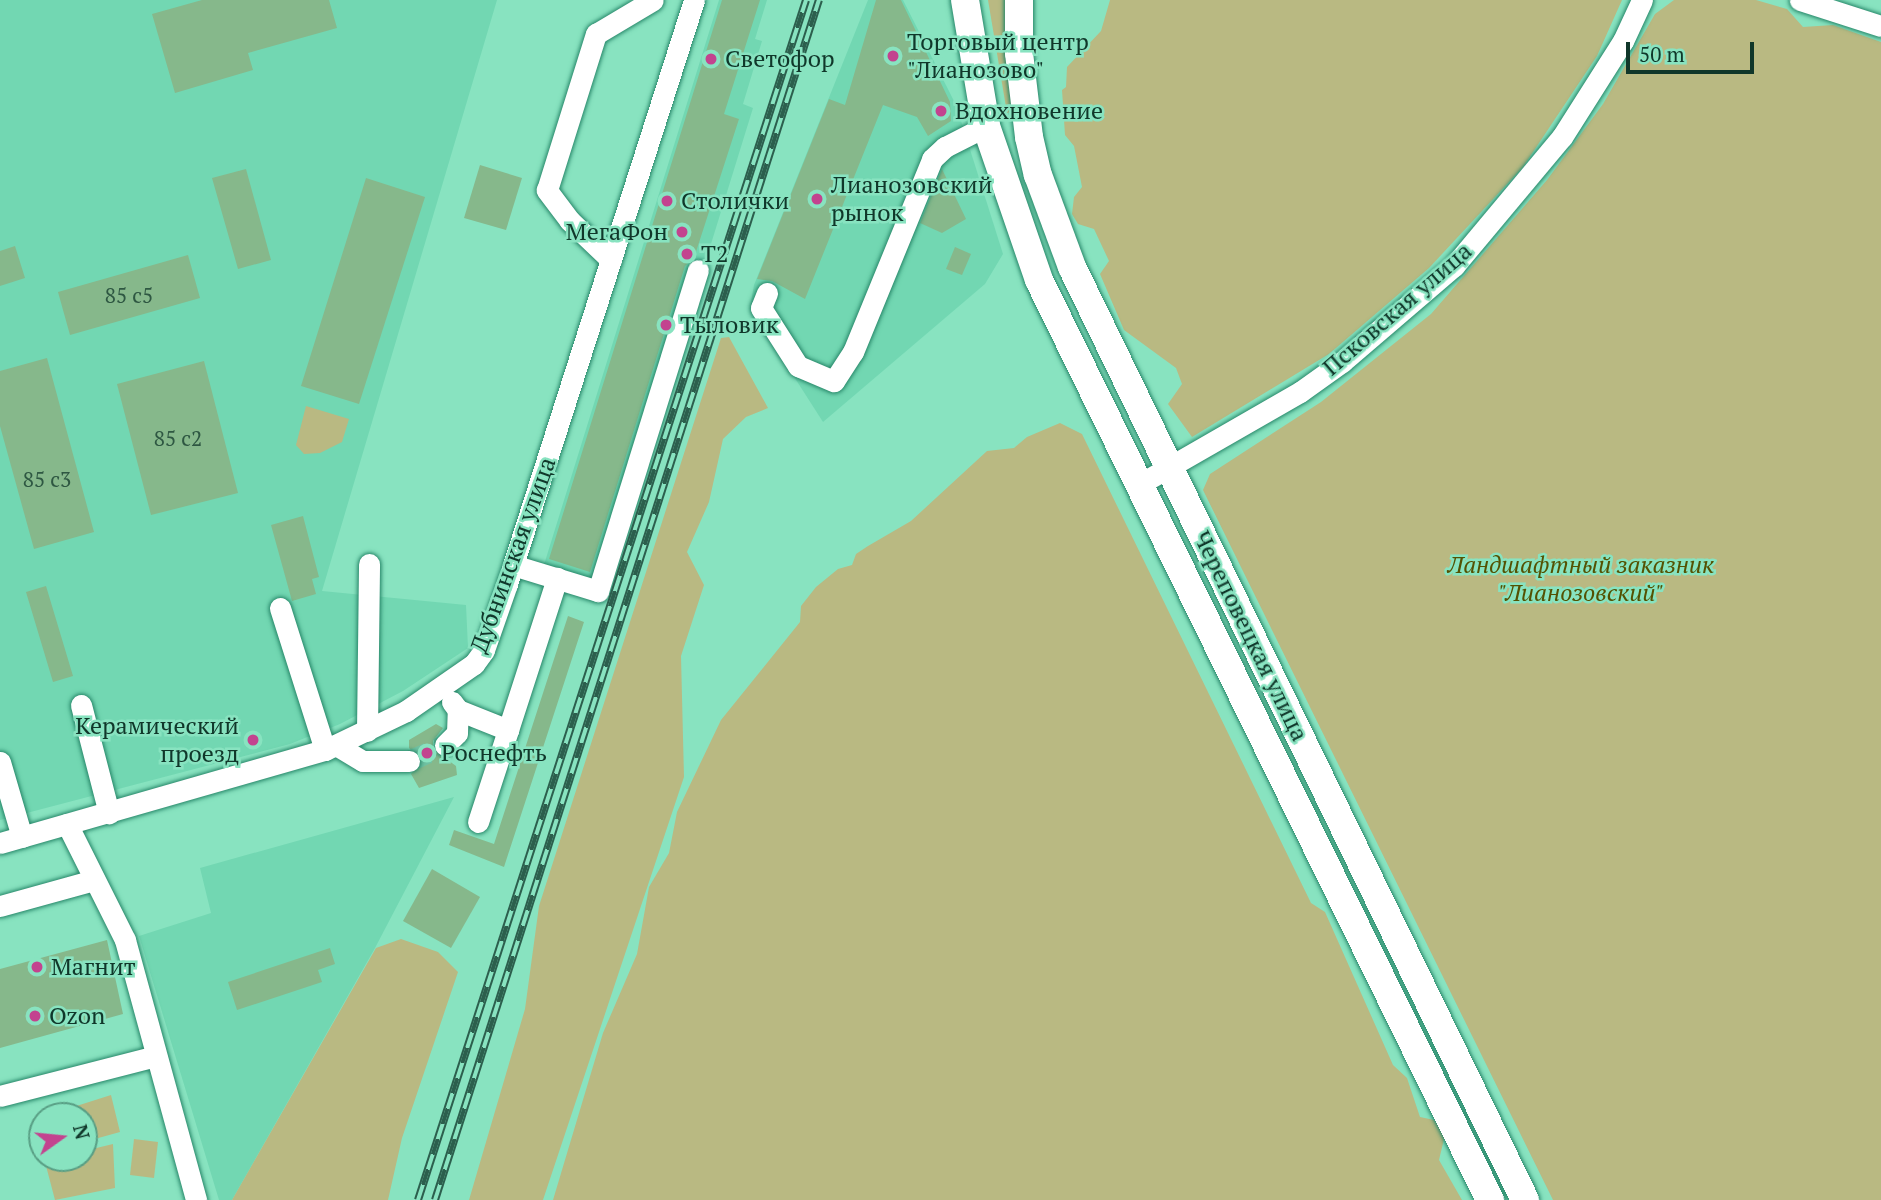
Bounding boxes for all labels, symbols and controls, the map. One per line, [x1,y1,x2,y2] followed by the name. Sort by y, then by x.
[907,28,1089,84] place label: Торговый центр "Лианозово"
[1629,28,1757,72] scale bar
[1639,40,1685,68] text: 50 m
[725,45,835,73] place label: Светофор
[885,48,901,64] marker: Торговый центр "Лианозово"
[703,51,719,67] marker: Светофор
[955,97,1103,125] place label: Вдохновение
[933,103,949,119] marker: Вдохновение
[831,171,992,227] place label: Лианозовский рынок
[681,187,789,215] place label: Столички
[809,191,825,207] marker: Лианозовский рынок
[659,193,675,209] marker: Столички
[566,218,668,246] place label: МегаФон
[674,224,690,240] marker: МегаФон
[1317,236,1477,382] street label: Псковская улица
[701,240,729,268] place label: T2
[679,246,695,262] marker: T2
[105,282,153,308] house number: 85 с5
[680,311,779,339] place label: Тыловик
[658,317,674,333] marker: Тыловик
[154,425,202,451] house number: 85 с2
[464,453,562,657] street label: Дубнинская улица
[23,466,71,492] house number: 85 с3
[1188,526,1314,746] street label: Череповецкая улица
[1448,551,1714,607] park label: Ландшафтный заказник "Лианозовский"
[75,712,239,768] place label: Керамический проезд
[245,732,261,748] marker: Керамический проезд
[441,739,547,767] place label: Роснефть
[419,745,435,761] marker: Роснефть
[51,953,136,981] place label: Магнит
[29,959,45,975] marker: Магнит
[49,1002,105,1030] place label: Ozon
[27,1008,43,1024] marker: Ozon
[28,1102,98,1172] north arrow
[68,1122,96,1142] text: N

